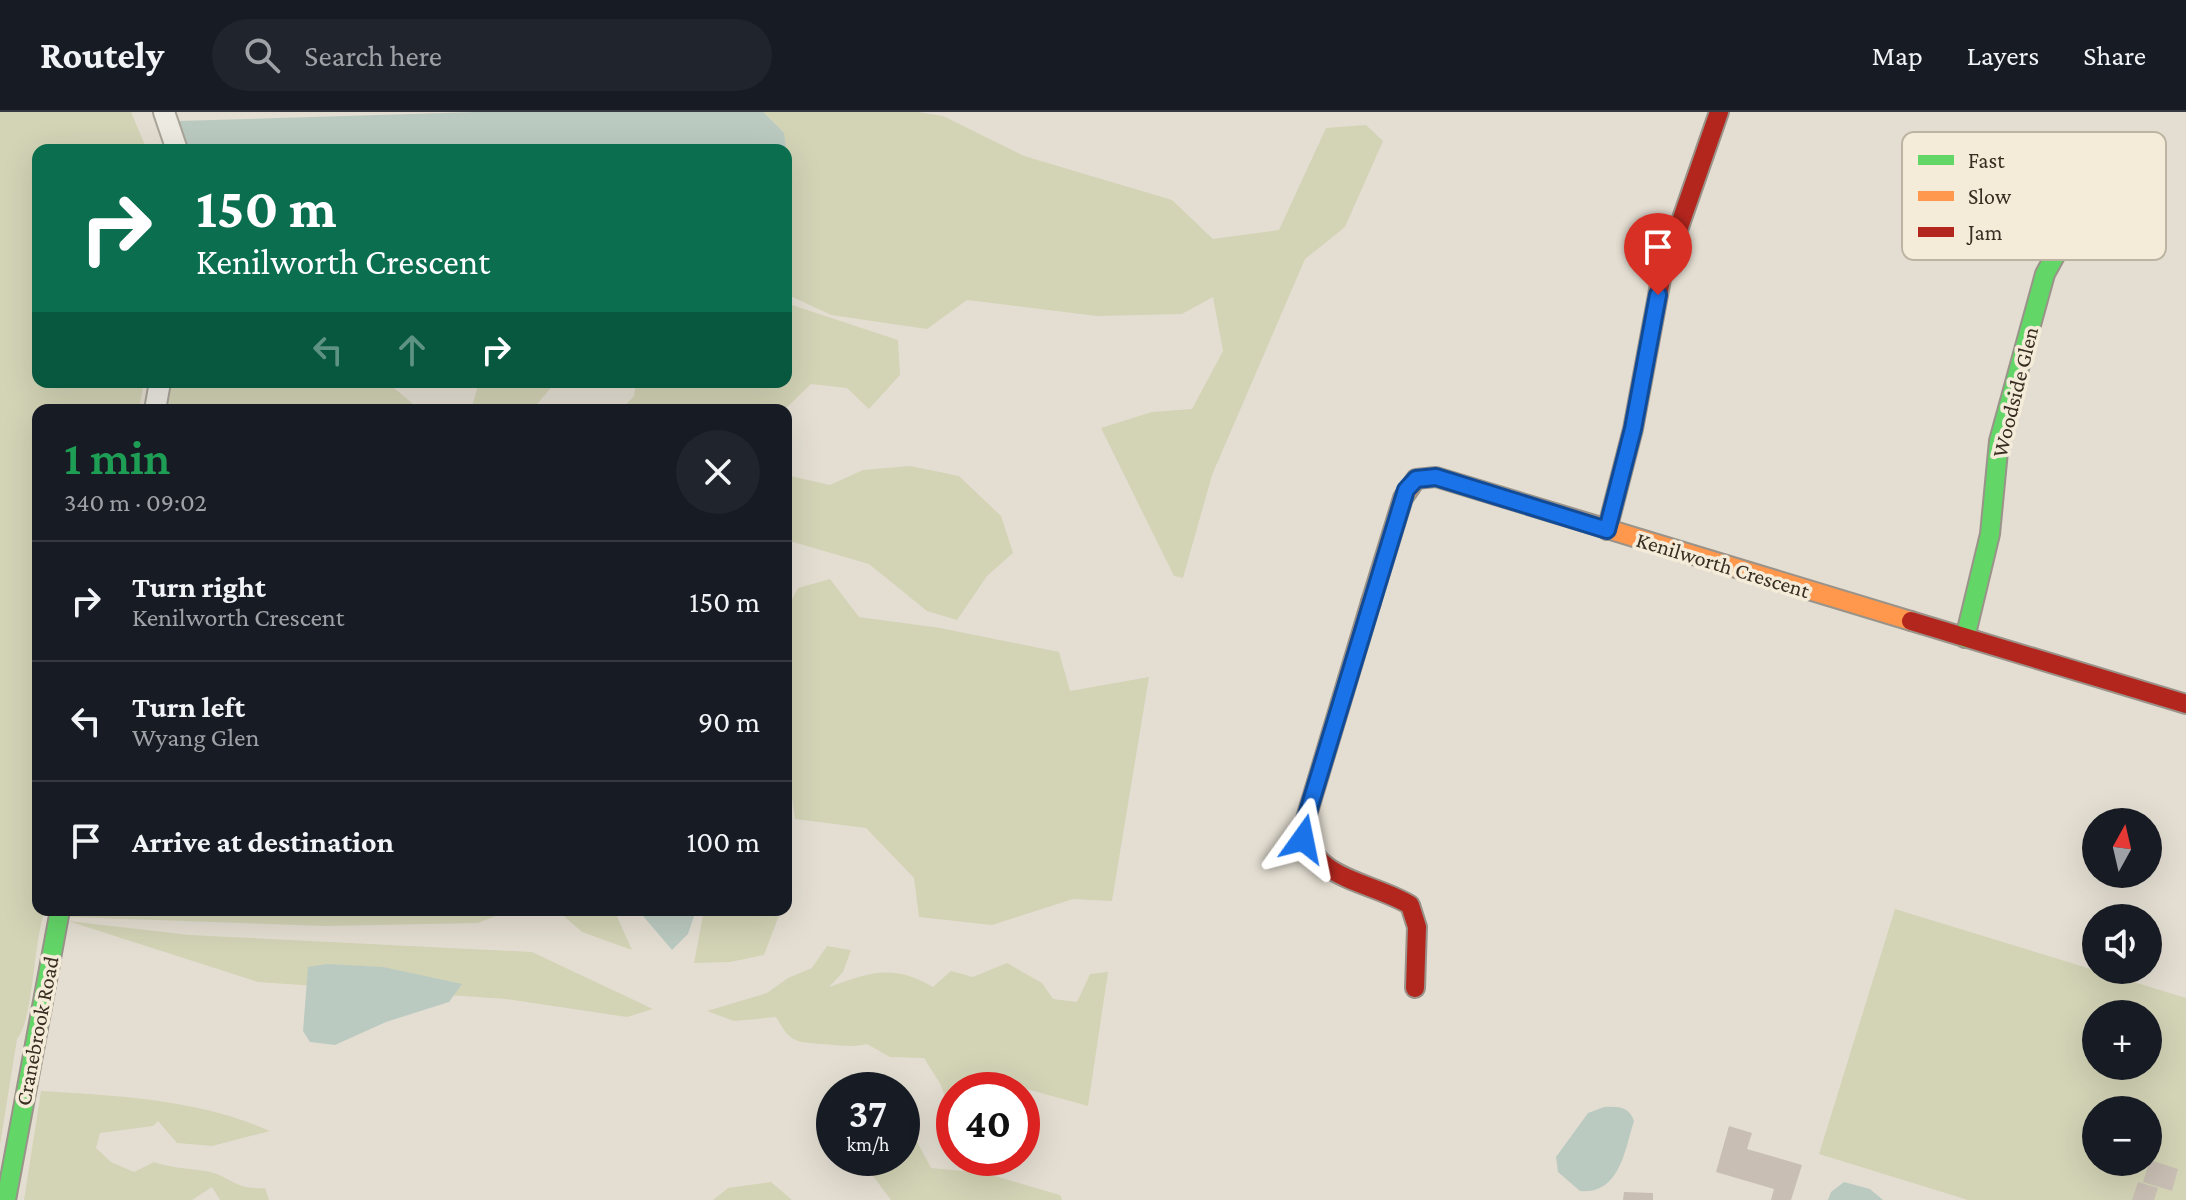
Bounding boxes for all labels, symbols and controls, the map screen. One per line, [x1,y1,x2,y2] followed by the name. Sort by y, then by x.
[212,19,772,91] search box
[240,33,284,77] icon: search
[40,34,164,76] text: Routely
[304,39,442,72] text: Search here
[1872,40,1923,71] text: Map
[1967,40,2039,71] text: Layers
[2083,40,2146,71] text: Share
[1902,132,2166,260] legend
[1968,148,2005,173] text: Fast
[64,176,168,280] icon: right
[196,177,337,239] text: 150 m
[1968,184,2012,209] text: Slow
[1624,213,1692,295] pin
[1966,220,2003,245] text: Jam
[1636,225,1680,269] icon: arrive
[196,242,490,282] text: Kenilworth Crescent
[1987,324,2043,460] street label: Woodside Glen
[306,328,350,372] icon: left
[390,328,434,372] icon: ahead
[474,328,518,372] icon: right
[676,430,760,514] button: close
[64,431,171,484] text: 1 min
[64,488,207,517] text: 340 m · 09:02
[1633,527,1813,603] street label: Kenilworth Crescent
[132,570,266,603] text: Turn right
[64,579,108,623] icon: right
[689,585,760,618] text: 150 m
[132,603,344,632] text: Kenilworth Crescent
[132,690,245,723] text: Turn left
[64,699,108,743] icon: left
[698,705,760,738] text: 90 m
[132,723,259,752] text: Wyang Glen
[1261,797,1345,881] position arrow
[2082,808,2162,888] north arrow
[2082,808,2162,1176] map controls
[64,819,108,863] icon: arrive
[132,825,394,858] text: Arrive at destination
[686,825,760,858] text: 100 m
[2082,904,2162,984] button: sound
[10,954,64,1108] street label: Cranebrook Road
[2082,1000,2162,1080] button: +
[936,1072,1040,1176] speed limit sign: 40
[849,1091,887,1136] text: 37
[2082,1096,2162,1176] button: −
[846,1133,890,1155] text: km/h

